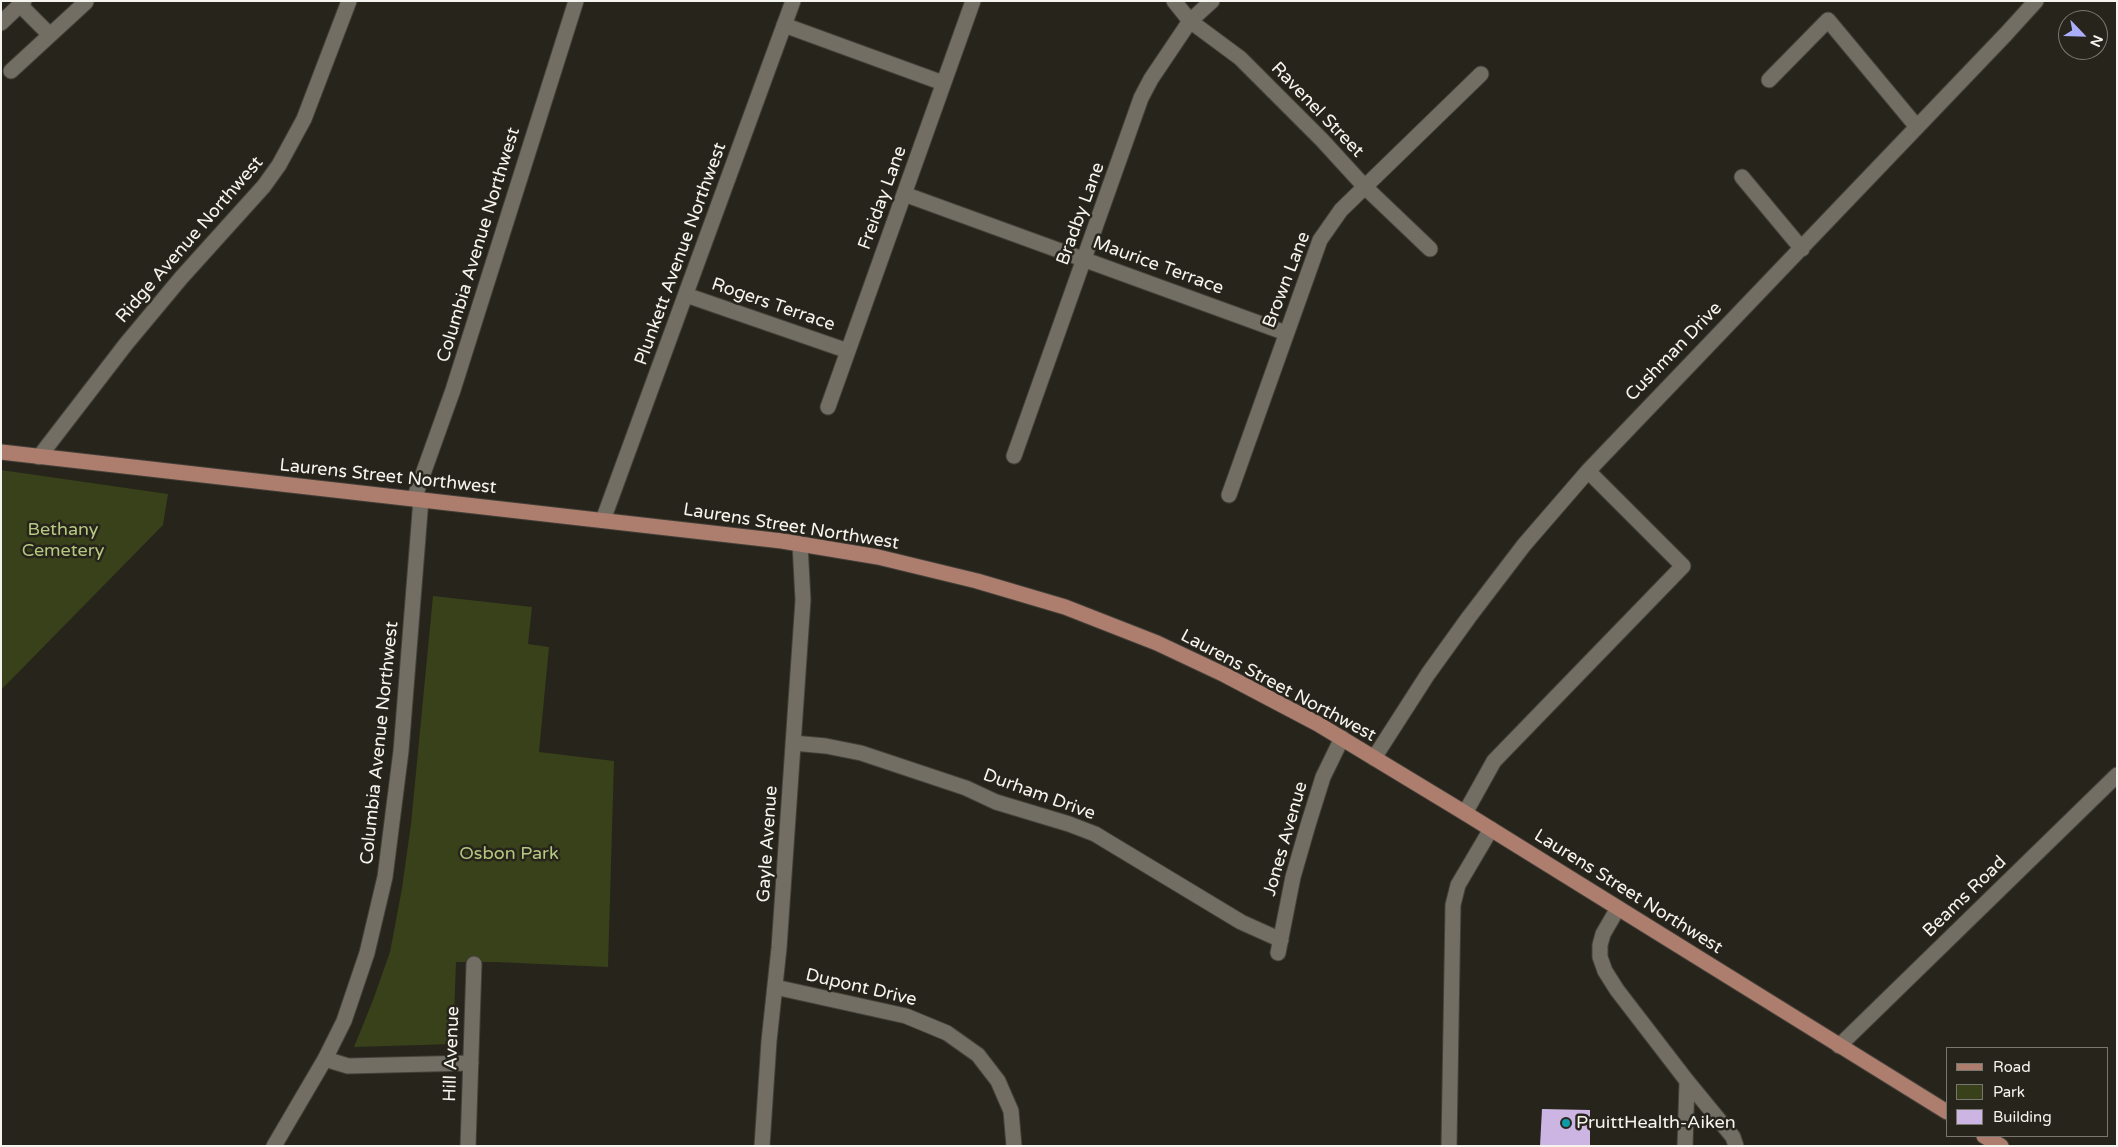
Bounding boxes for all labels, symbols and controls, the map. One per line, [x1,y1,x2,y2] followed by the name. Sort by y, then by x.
[2058,10,2108,60] north arrow
[2086,32,2106,49] text: N
[1266,58,1368,162] street label: Ravenel Street
[433,125,525,365] street label: Columbia Avenue Northwest
[631,140,731,368] street label: Plunkett Avenue Northwest
[854,143,912,253] street label: Freiday Lane
[112,152,268,328] street label: Ridge Avenue Northwest
[1052,160,1110,268] street label: Bradby Lane
[1259,229,1315,331] street label: Brown Lane
[1090,232,1226,300] street label: Maurice Terrace
[708,274,838,336] street label: Rogers Terrace
[1621,298,1727,406] street label: Cushman Drive
[278,455,498,499] street label: Laurens Street Northwest
[682,499,900,555] street label: Laurens Street Northwest
[22,519,104,562] park label: Bethany Cemetery
[356,620,404,866] street label: Columbia Avenue Northwest
[1177,625,1379,747] street label: Laurens Street Northwest
[980,765,1098,825] street label: Durham Drive
[1259,779,1313,899] street label: Jones Avenue
[753,785,783,903] street label: Gayle Avenue
[1530,825,1726,959] street label: Laurens Street Northwest
[459,843,559,865] park label: Osbon Park
[1919,852,2011,942] street label: Beams Road
[803,965,919,1011] street label: Dupont Drive
[440,1006,464,1102] street label: Hill Avenue
[1946,1047,2108,1137] legend
[1993,1058,2031,1076] text: Road
[1993,1083,2025,1101] text: Park
[1993,1108,2052,1126] text: Building
[1576,1112,1736,1134] place label: PruittHealth-Aiken
[1560,1117,1572,1129] marker: PruittHealth-Aiken

